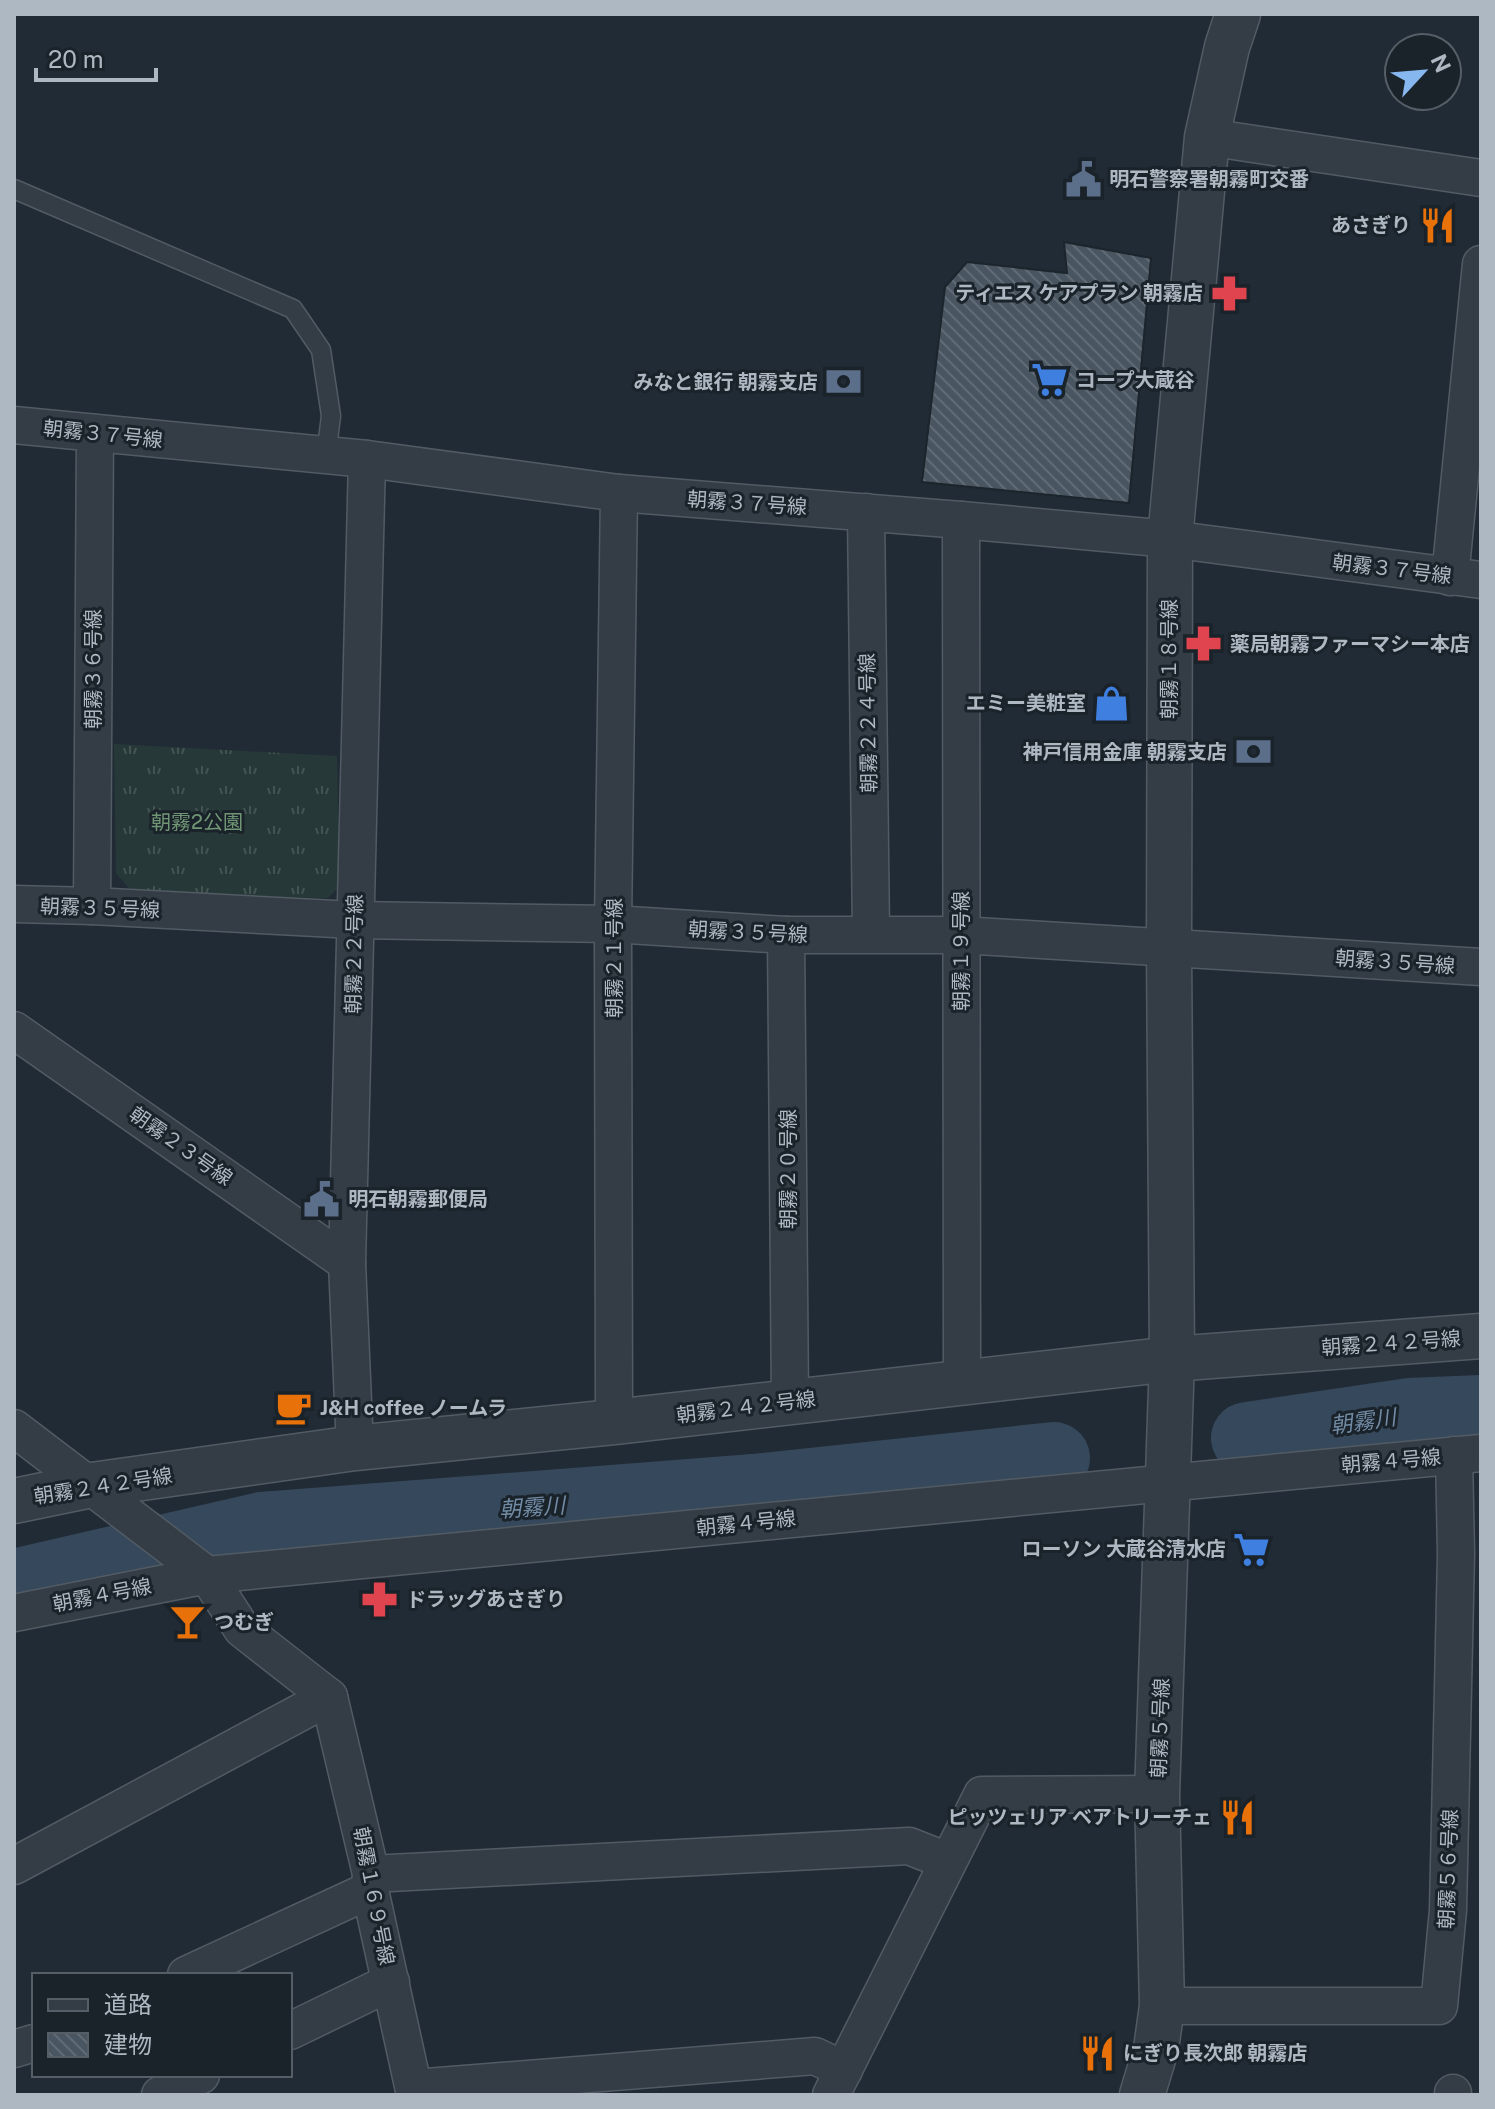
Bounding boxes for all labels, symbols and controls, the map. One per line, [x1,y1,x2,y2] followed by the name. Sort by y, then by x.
[36,32,156,82] scale bar
[1383,32,1463,112] north arrow
[48,45,104,73] text: 20 m
[1426,50,1456,77] text: N
[1064,160,1102,198] public building icon: 明石警察署朝霧町交番
[1109,167,1309,191] place label: 明石警察署朝霧町交番
[1418,206,1456,244] restaurant icon: あさぎり
[1331,213,1411,237] place label: あさぎり
[1210,274,1248,312] pharmacy icon: ティエス ケアプラン 朝霧店
[955,281,1203,305] place label: ティエス ケアプラン 朝霧店
[1031,361,1069,399] supermarket icon: コープ大蔵谷
[825,363,863,401] bank icon: みなと銀行 朝霧支店
[1076,368,1195,392] place label: コープ大蔵谷
[633,370,818,394] place label: みなと銀行 朝霧支店
[42,416,164,452] street label: 朝霧３７号線
[686,487,808,519] street label: 朝霧３７号線
[1331,550,1453,588] street label: 朝霧３７号線
[1157,599,1181,719] street label: 朝霧１８号線
[81,609,105,729] street label: 朝霧３６号線
[1185,625,1223,663] pharmacy icon: 薬局朝霧ファーマシー本店
[1230,632,1470,656] place label: 薬局朝霧ファーマシー本店
[855,653,881,793] street label: 朝霧２２４号線
[1093,684,1131,722] shop icon: エミー美粧室
[966,691,1086,715] place label: エミー美粧室
[1234,733,1272,771] bank icon: 神戸信用金庫 朝霧支店
[1022,740,1227,764] place label: 神戸信用金庫 朝霧支店
[151,810,243,834] park label: 朝霧2公園
[949,891,973,1011] street label: 朝霧１９号線
[40,894,160,922] street label: 朝霧３５号線
[341,894,367,1014] street label: 朝霧２２号線
[602,898,626,1018] street label: 朝霧２１号線
[687,917,809,947] street label: 朝霧３５号線
[1334,946,1456,978] street label: 朝霧３５号線
[125,1102,237,1190] street label: 朝霧２３号線
[776,1109,800,1229] street label: 朝霧２０号線
[303,1180,341,1218] public building icon: 明石朝霧郵便局
[348,1187,488,1211] place label: 明石朝霧郵便局
[1320,1326,1462,1360] street label: 朝霧２４２号線
[675,1387,817,1427] street label: 朝霧２４２号線
[275,1389,313,1427] cafe icon: J&H coffee ノームラ
[320,1396,507,1420] place label: J&H coffee ノームラ
[1329,1403,1399,1438] water label: 朝霧川
[1340,1445,1442,1477] street label: 朝霧４号線
[32,1463,174,1509] street label: 朝霧２４２号線
[498,1492,568,1522] water label: 朝霧川
[695,1506,797,1540] street label: 朝霧４号線
[1233,1530,1271,1568] supermarket icon: ローソン 大蔵谷清水店
[1021,1537,1226,1561] place label: ローソン 大蔵谷清水店
[51,1574,153,1616] street label: 朝霧４号線
[361,1580,399,1618] pharmacy icon: ドラッグあさぎり
[406,1587,566,1611] place label: ドラッグあさぎり
[169,1603,207,1641] bar icon: つむぎ
[214,1610,274,1634] place label: つむぎ
[1146,1678,1174,1778] street label: 朝霧５号線
[1219,1798,1257,1836] restaurant icon: ピッツェリア ベアトリーチェ
[947,1805,1212,1829] place label: ピッツェリア ベアトリーチェ
[1434,1809,1462,1929] street label: 朝霧５６号線
[349,1825,399,1967] street label: 朝霧１６９号線
[32,1973,292,2077] legend
[104,1990,152,2018] text: 道路
[104,2030,152,2058] text: 建物
[1078,2034,1116,2072] restaurant icon: にぎり長次郎 朝霧店
[1123,2041,1308,2065] place label: にぎり長次郎 朝霧店

